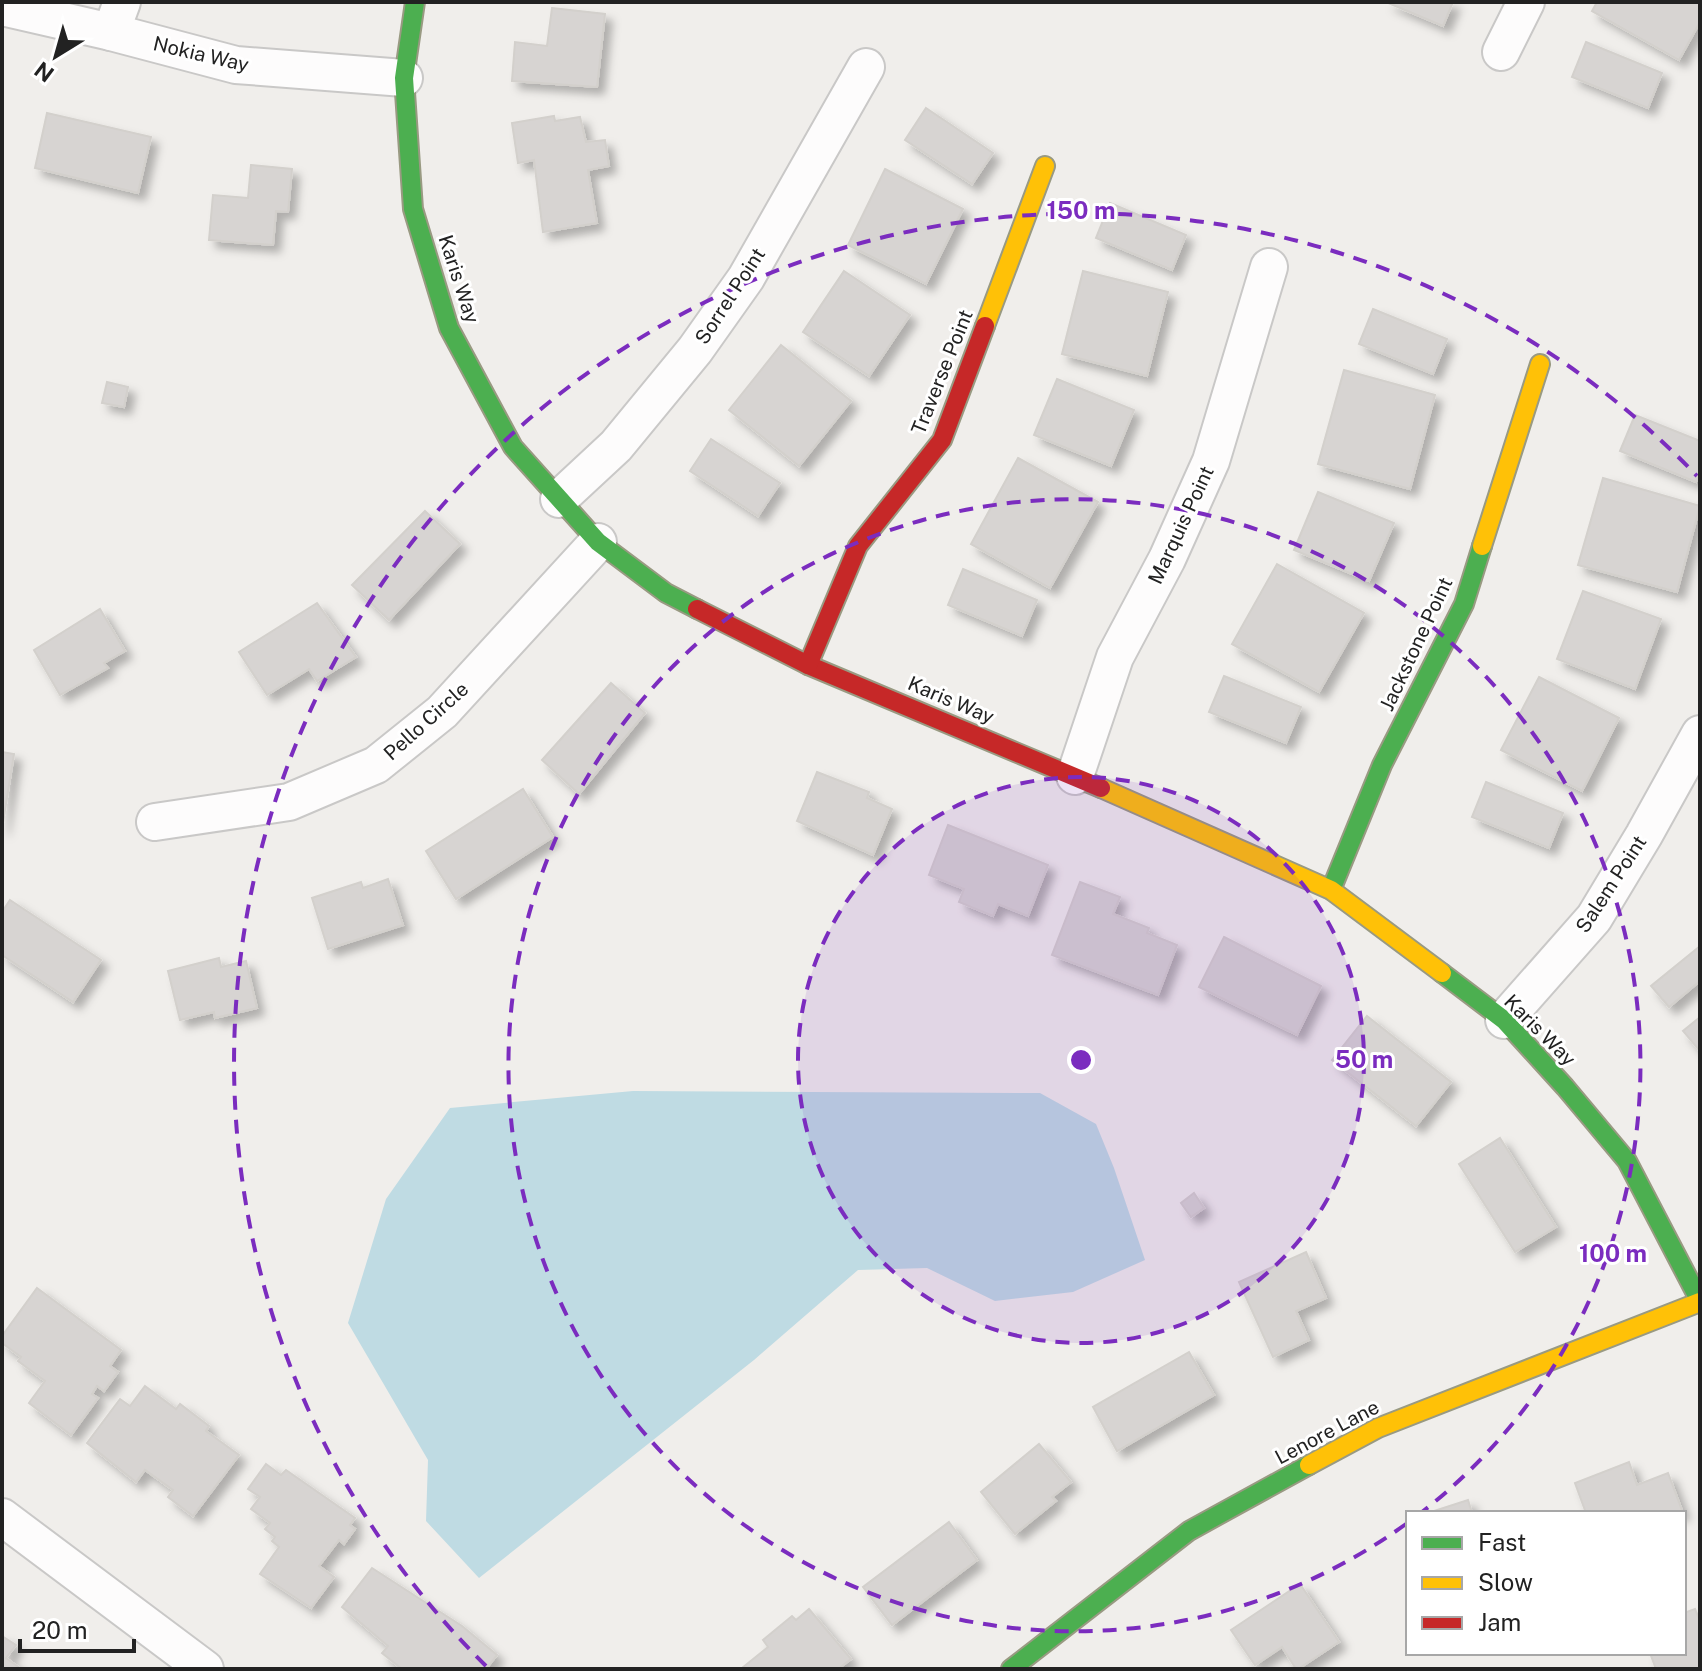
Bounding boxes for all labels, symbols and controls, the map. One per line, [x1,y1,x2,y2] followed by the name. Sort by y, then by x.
[16,16,96,96] north arrow
[151,31,251,77] street label: Nokia Way
[29,56,59,88] text: N
[1047,196,1115,224] text: 150 m
[433,232,485,326] street label: Karis Way
[690,243,770,349] street label: Sorrel Point
[906,306,978,438] street label: Traverse Point
[1143,462,1219,588] street label: Marquis Point
[1375,573,1457,715] street label: Jackstone Point
[904,671,998,729] street label: Karis Way
[379,677,473,765] street label: Pello Circle
[1571,831,1651,937] street label: Salem Point
[1499,989,1581,1071] street label: Karis Way
[1335,1045,1393,1073] text: 50 m
[1067,1046,1095,1074] centre of rings
[1579,1239,1647,1267] text: 100 m
[1271,1395,1383,1469] street label: Lenore Lane
[1406,1511,1686,1655] legend
[1478,1528,1526,1556] text: Fast
[1478,1568,1533,1596] text: Slow
[20,1603,134,1653] scale bar
[1478,1608,1521,1636] text: Jam
[32,1616,88,1644] text: 20 m

